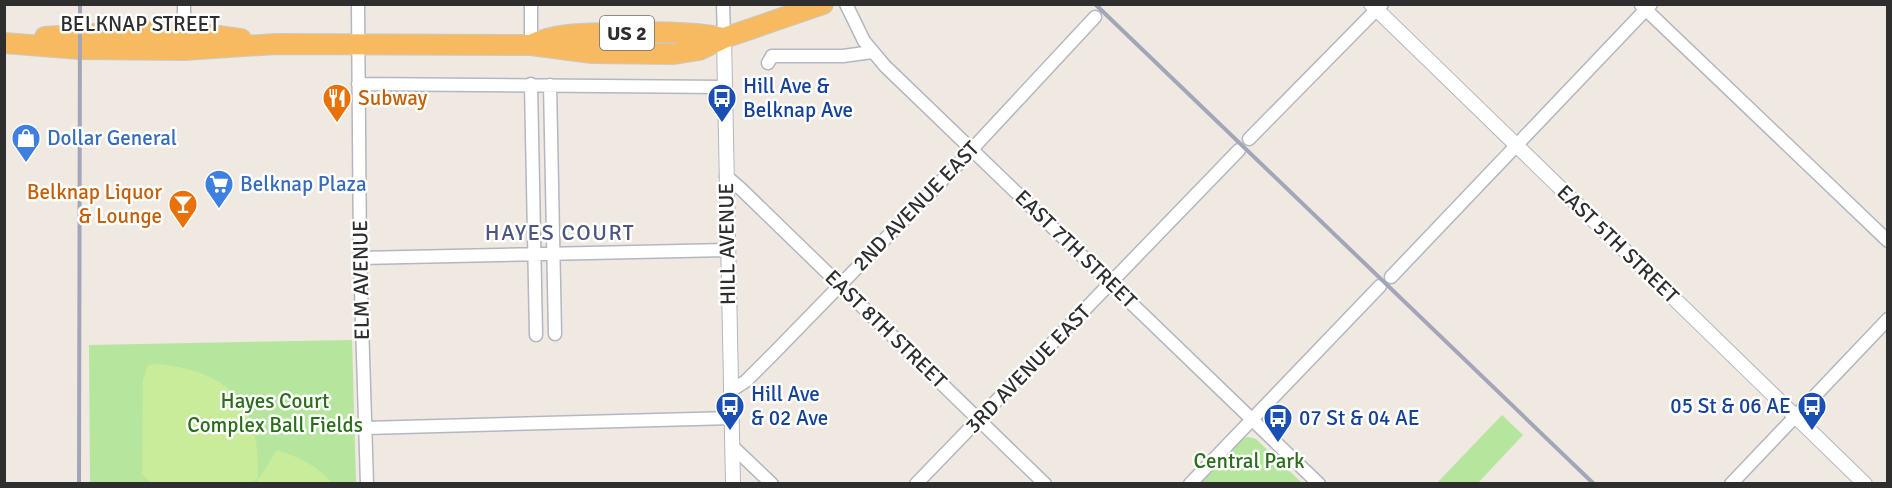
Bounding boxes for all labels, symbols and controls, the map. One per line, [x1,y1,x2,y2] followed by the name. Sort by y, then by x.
[60,11,220,37] street label: BELKNAP STREET
[600,16,654,50] road number: US 2
[743,73,853,123] place label: Hill Ave & Belknap Ave
[321,82,353,124] restaurant icon: Subway
[706,82,738,124] bus stop icon: Hill Ave & Belknap Ave
[358,85,428,111] place label: Subway
[10,122,42,164] shop icon: Dollar General
[47,125,177,151] place label: Dollar General
[847,135,985,276] street label: 2ND AVENUE EAST
[203,168,235,210] supermarket icon: Belknap Plaza
[240,171,367,197] place label: Belknap Plaza
[27,179,162,229] place label: Belknap Liquor & Lounge
[1552,179,1685,309] street label: EAST 5TH STREET
[713,183,741,305] street label: HILL AVENUE
[1010,184,1143,314] street label: EAST 7TH STREET
[167,188,199,230] bar icon: Belknap Liquor & Lounge
[485,219,635,246] district label: HAYES COURT
[347,220,375,340] street label: ELM AVENUE
[820,264,953,394] street label: EAST 8TH STREET
[960,299,1096,439] street label: 3RD AVENUE EAST
[751,381,828,431] place label: Hill Ave & 02 Ave
[187,388,363,438] park label: Hayes Court Complex Ball Fields
[714,390,746,432] bus stop icon: Hill Ave & 02 Ave
[1796,390,1828,432] bus stop icon: 05 St & 06 AE
[1670,393,1791,419] place label: 05 St & 06 AE
[1262,402,1294,444] bus stop icon: 07 St & 04 AE
[1299,405,1420,431] place label: 07 St & 04 AE
[1193,448,1305,474] park label: Central Park

